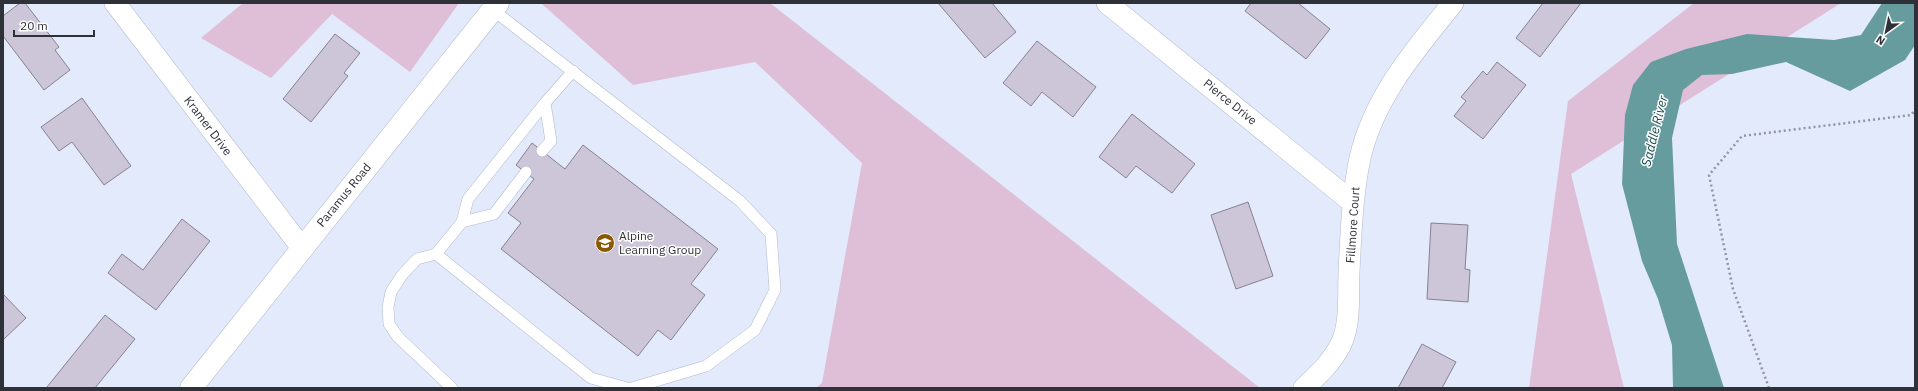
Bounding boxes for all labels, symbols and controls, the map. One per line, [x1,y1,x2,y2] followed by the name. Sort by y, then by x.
[14,12,94,38] scale bar
[1866,12,1906,52] north arrow
[20,18,48,33] text: 20 m
[1873,32,1888,48] text: N
[1201,76,1260,128] street label: Pierce Drive
[181,93,236,159] street label: Kramer Drive
[1637,93,1672,168] water label: Saddle River
[313,160,374,230] street label: Paramus Road
[1342,186,1363,264] street label: Fillmore Court
[619,228,701,257] place label: Alpine Learning Group
[594,232,616,254] school or university icon: Alpine Learning Group

